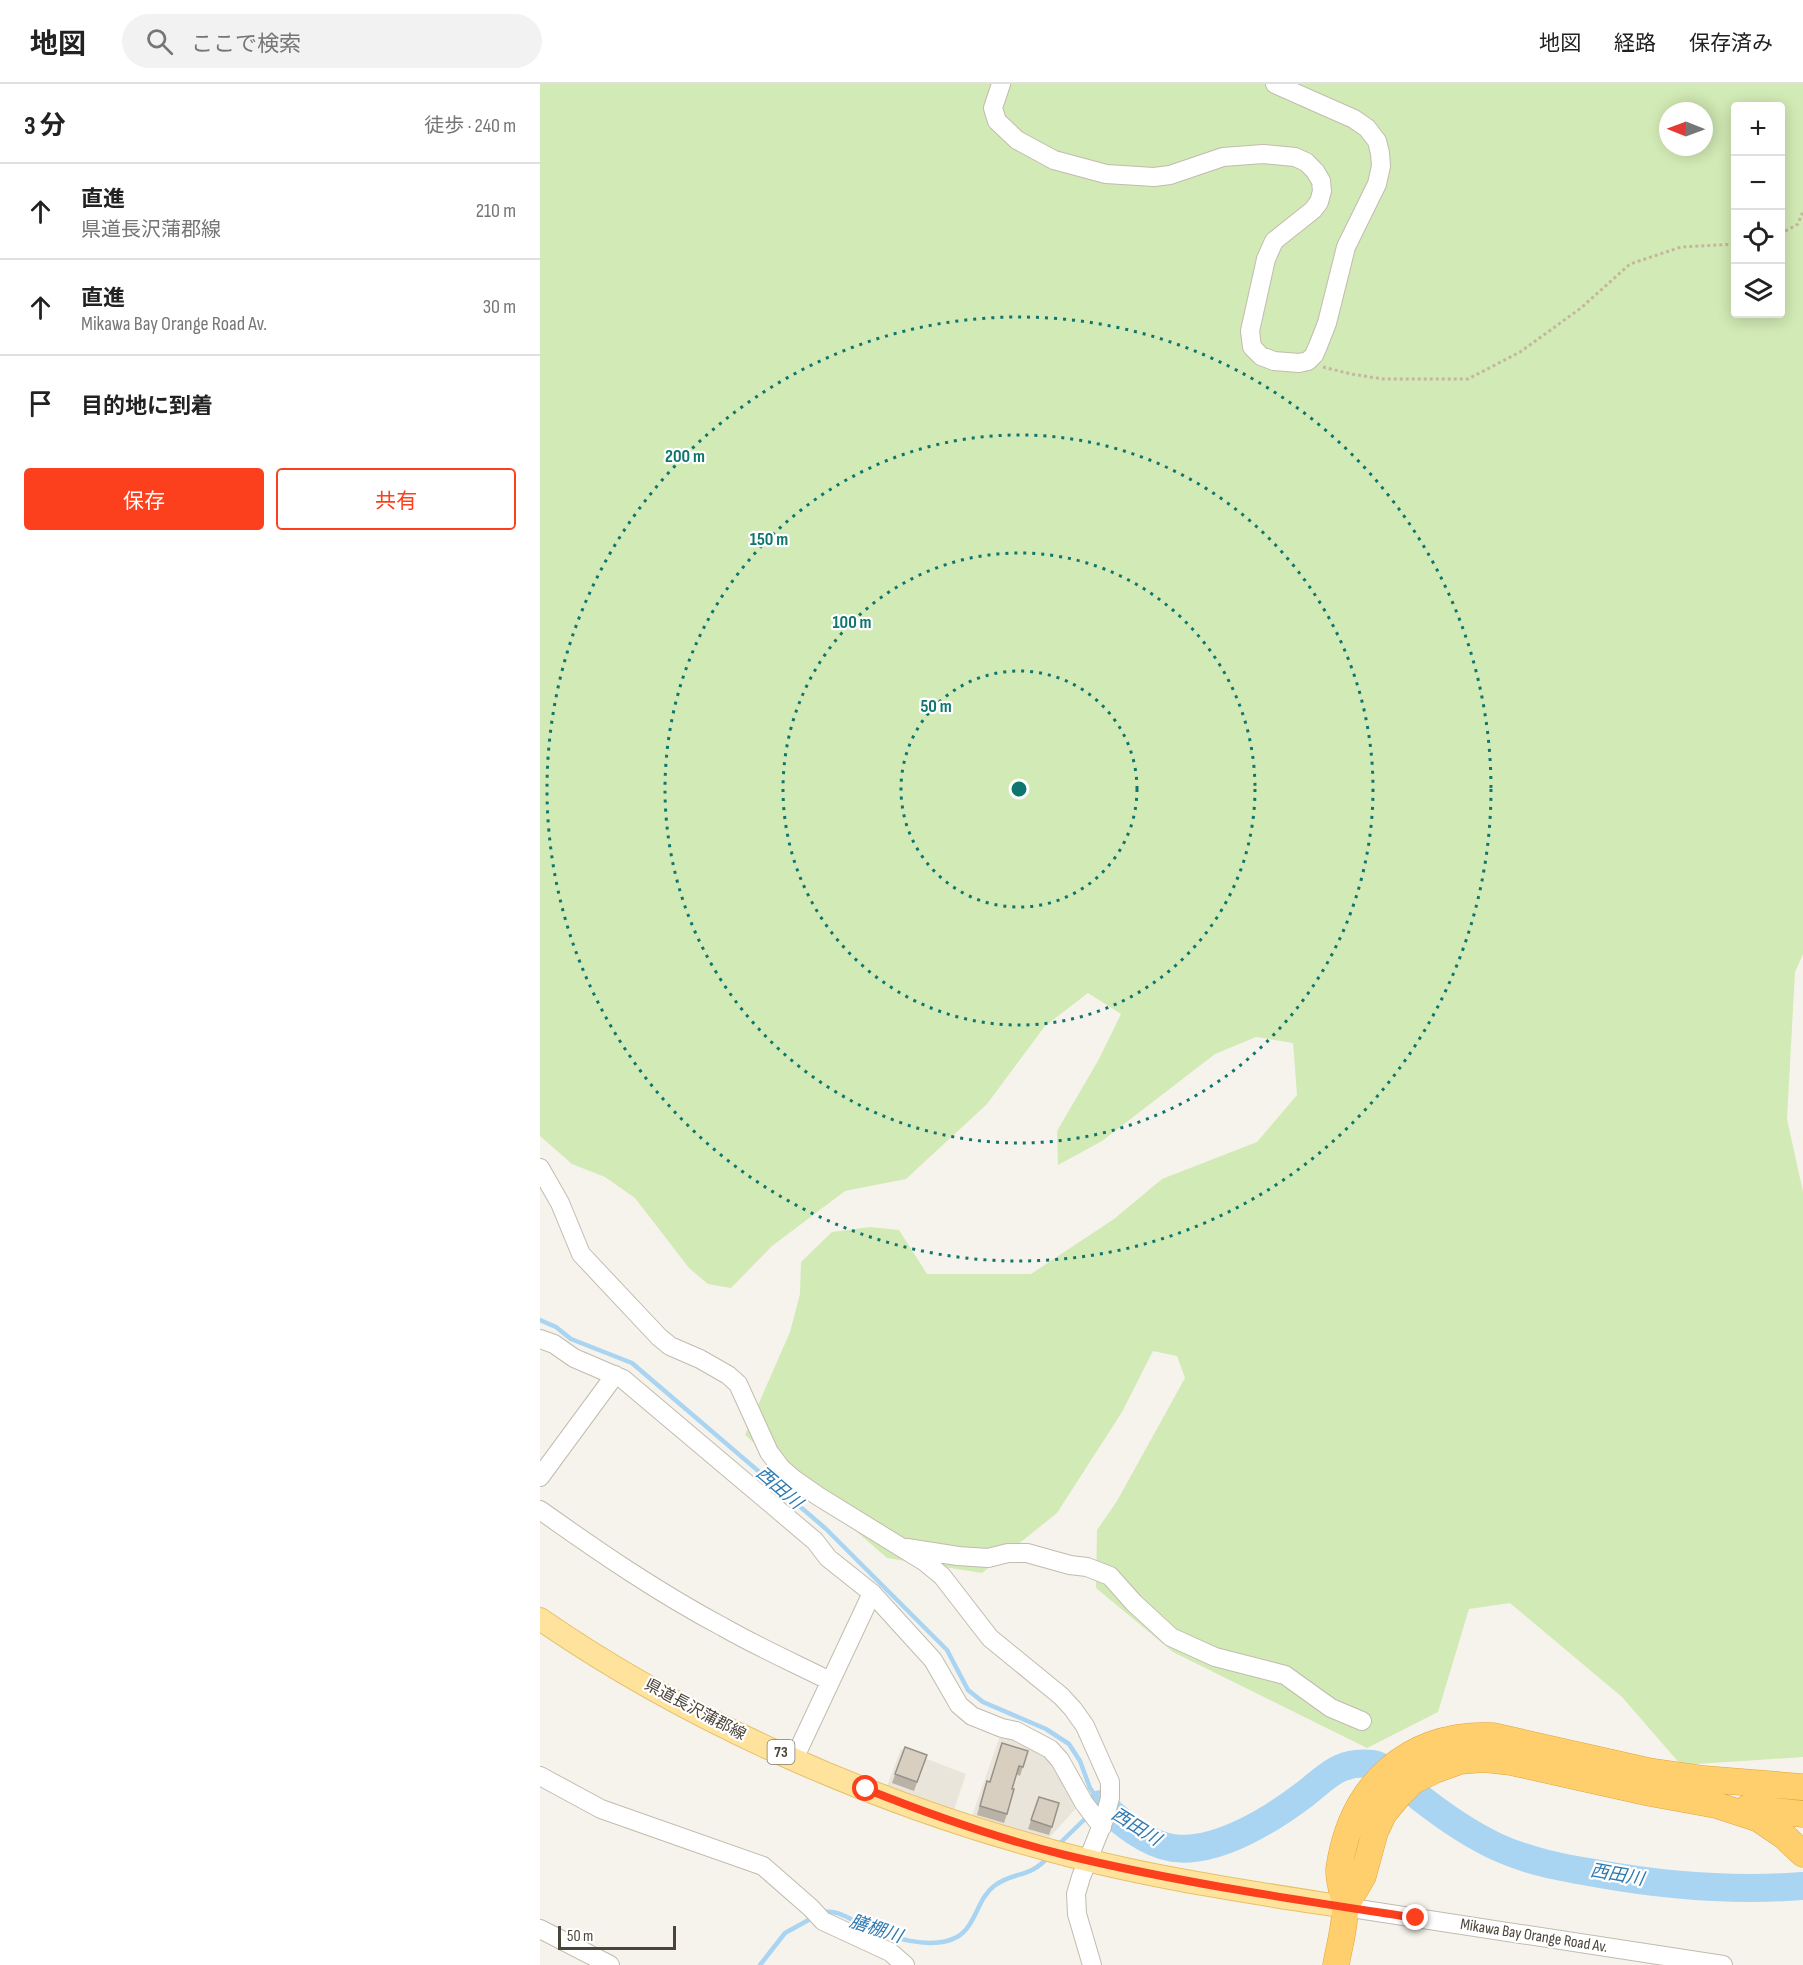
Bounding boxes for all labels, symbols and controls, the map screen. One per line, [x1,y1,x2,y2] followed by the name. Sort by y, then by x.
[122,14,542,68] search box
[143,25,176,58] icon: search
[30,28,86,61] text: 地図
[191,31,301,58] text: ここで検索
[1539,31,1581,56] text: 地図
[1614,31,1656,56] text: 経路
[1689,31,1773,56] text: 保存済み
[1659,102,1713,156] north arrow
[1731,102,1785,318] map controls
[1731,102,1785,156] button: +
[24,111,66,142] text: 3 分
[424,114,516,138] text: 徒歩 · 240 m
[1731,156,1785,210] button: −
[81,186,125,213] text: 直進
[24,195,57,228] icon: ahead
[476,199,516,223] text: 210 m
[1731,210,1785,264] button: locate
[81,218,221,242] text: 県道長沢蒲郡線
[1731,264,1785,318] button: layers
[81,285,125,312] text: 直進
[24,291,57,324] icon: ahead
[483,295,516,319] text: 30 m
[81,312,267,336] text: Mikawa Bay Orange Road Av.
[24,387,57,420] icon: arrive
[81,393,213,420] text: 目的地に到着
[665,446,705,467] text: 200 m
[24,468,264,530] button: 保存
[276,468,516,530] button: 共有
[750,529,788,550] text: 150 m
[833,612,872,633] text: 100 m
[920,696,952,717] text: 50 m
[1009,779,1029,799] centre of rings
[752,1462,808,1515] water label: 西田川
[641,1675,749,1745] street label: 県道長沢蒲郡線
[768,1740,794,1764] road number: 73
[852,1775,878,1801] route start
[1108,1804,1166,1851] water label: 西田川
[1589,1860,1647,1890] water label: 西田川
[1402,1904,1428,1930] route end
[847,1911,907,1948] water label: 膳棚川
[1459,1915,1609,1957] street label: Mikawa Bay Orange Road Av.
[558,1923,676,1950] scale bar
[567,1927,593,1946] text: 50 m

